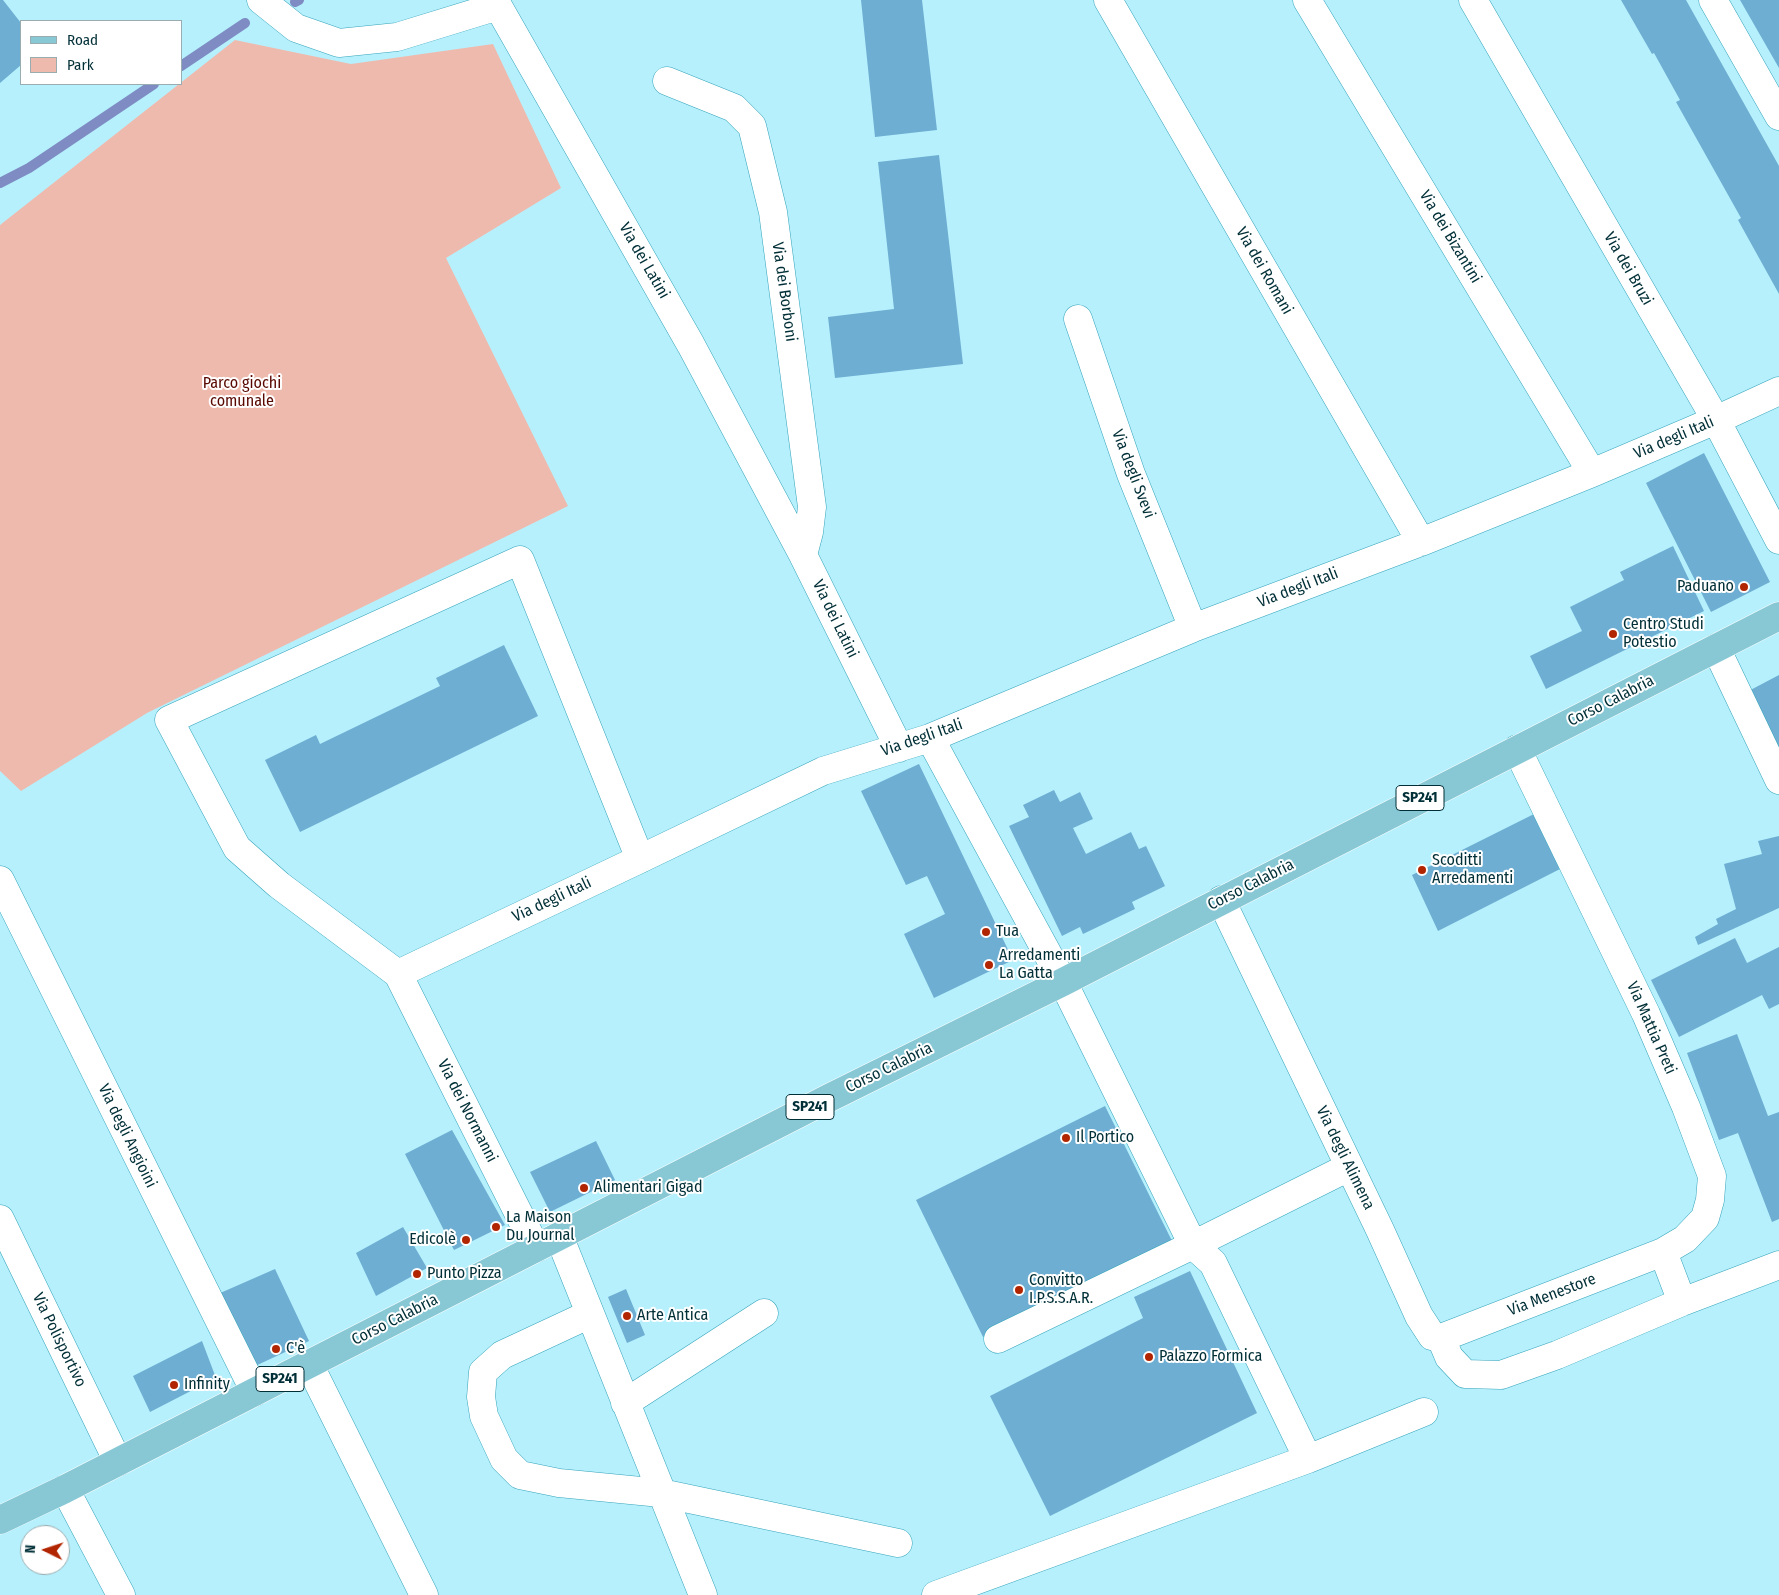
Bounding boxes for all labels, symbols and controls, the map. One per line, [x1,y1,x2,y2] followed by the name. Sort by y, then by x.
[20,20,182,85] legend
[67,31,98,49] text: Road
[67,56,94,74] text: Park
[1415,187,1485,287] street label: Via dei Bizantini
[615,220,673,302] street label: Via dei Latini
[1231,224,1297,318] street label: Via dei Romani
[1599,229,1657,309] street label: Via dei Bruzi
[768,241,800,343] street label: Via dei Borboni
[203,374,281,412] park label: Parco giochi comunale
[1631,413,1717,463] street label: Via degli Itali
[1107,427,1159,521] street label: Via degli Svevi
[1255,564,1341,612] street label: Via degli Itali
[808,577,862,661] street label: Via dei Latini
[1677,577,1734,597] place label: Paduano
[1738,581,1750,593] marker: Paduano
[1623,615,1704,653] place label: Centro Studi Potestio
[1607,628,1619,640] marker: Centro Studi Potestio
[1565,671,1657,731] street label: Corso Calabria
[879,715,965,761] street label: Via degli Itali
[1396,786,1444,810] road number: SP241
[1432,851,1513,889] place label: Scoditti Arredamenti
[1205,855,1297,915] street label: Corso Calabria
[1416,864,1428,876] marker: Scoditti Arredamenti
[509,873,595,927] street label: Via degli Itali
[996,922,1019,942] place label: Tua
[980,926,992,938] marker: Tua
[999,946,1080,984] place label: Arredamenti La Gatta
[983,959,995,971] marker: Arredamenti La Gatta
[1622,979,1680,1077] street label: Via Mattia Preti
[842,1039,936,1097] street label: Corso Calabria
[433,1056,501,1166] street label: Via dei Normanni
[94,1081,160,1191] street label: Via degli Angioini
[786,1094,834,1120] road number: SP241
[1312,1103,1378,1213] street label: Via degli Alimena
[1076,1128,1134,1148] place label: Il Portico
[1060,1132,1072,1144] marker: Il Portico
[594,1178,702,1198] place label: Alimentari Gigad
[578,1182,590,1194] marker: Alimentari Gigad
[506,1208,574,1246] place label: La Maison Du Journal
[490,1221,502,1233] marker: La Maison Du Journal
[409,1230,456,1250] place label: Edicolè
[460,1234,472,1246] marker: Edicolè
[427,1264,502,1284] place label: Punto Pizza
[411,1268,423,1280] marker: Punto Pizza
[1505,1269,1599,1321] street label: Via Menestore
[1029,1271,1093,1309] place label: Convitto I.P.S.S.A.R.
[1013,1284,1025,1296] marker: Convitto I.P.S.S.A.R.
[28,1290,90,1390] street label: Via Polisportivo
[349,1290,441,1350] street label: Corso Calabria
[637,1306,708,1326] place label: Arte Antica
[621,1310,633,1322] marker: Arte Antica
[286,1339,305,1359] place label: C'è
[270,1343,282,1355] marker: C'è
[1159,1347,1262,1367] place label: Palazzo Formica
[1143,1351,1155,1363] marker: Palazzo Formica
[256,1366,304,1392] road number: SP241
[184,1375,230,1395] place label: Infinity
[168,1379,180,1391] marker: Infinity
[20,1525,70,1575] north arrow
[22,1544,39,1554] text: N

